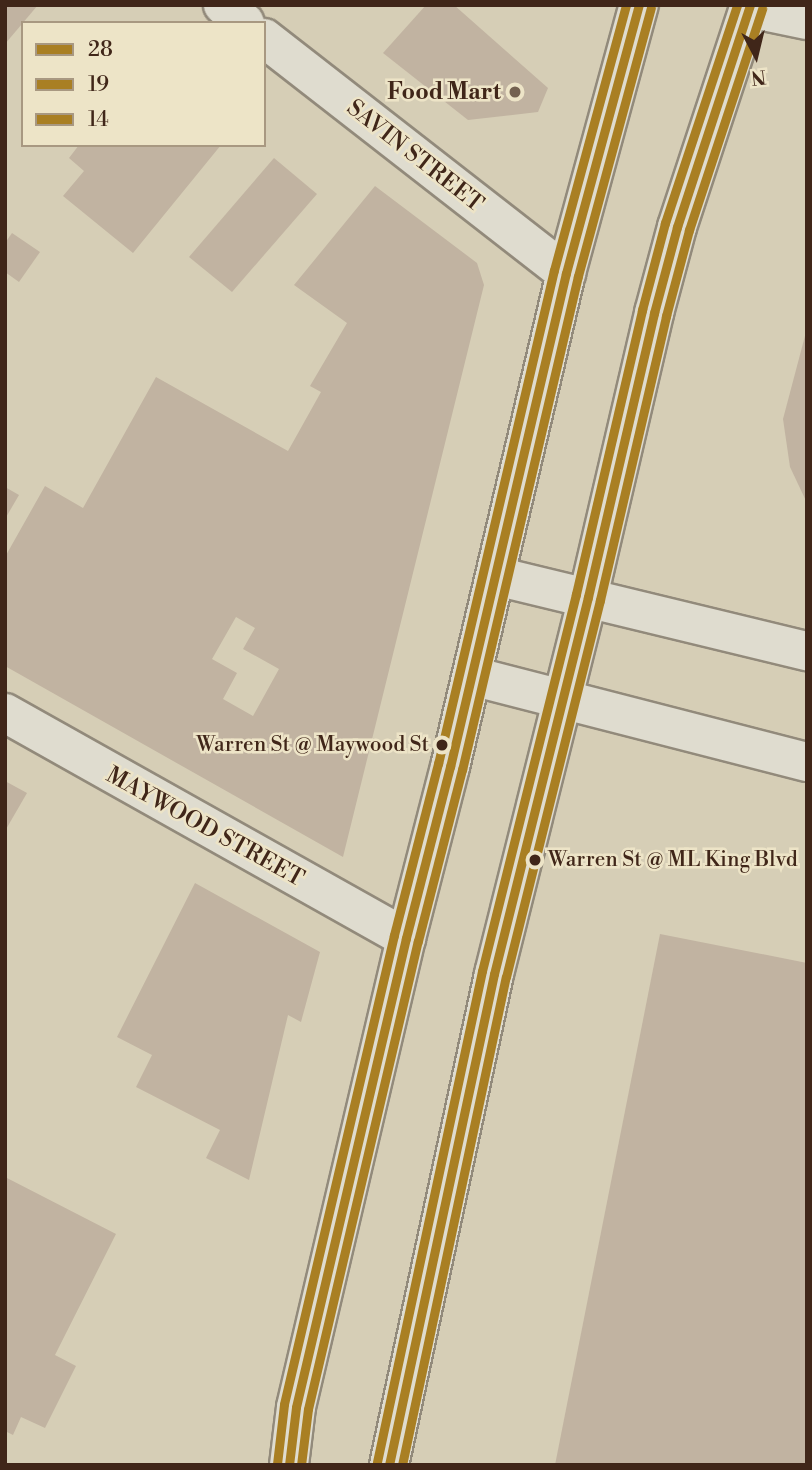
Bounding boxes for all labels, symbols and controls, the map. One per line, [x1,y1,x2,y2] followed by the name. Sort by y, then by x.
[21,21,266,147] legend
[721,21,791,91] north arrow
[88,37,113,63] text: 28
[750,64,767,90] text: N
[88,72,109,98] text: 19
[387,78,501,106] place label: Food Mart
[507,84,523,100] marker: Food Mart
[341,94,489,218] street label: SAVIN STREET
[88,107,109,133] text: 14
[196,732,429,758] place label: Warren St @ Maywood St
[435,738,449,752] marker: Warren St @ Maywood St
[101,761,309,893] street label: MAYWOOD STREET
[548,847,798,873] place label: Warren St @ ML King Blvd
[528,853,542,867] marker: Warren St @ ML King Blvd

